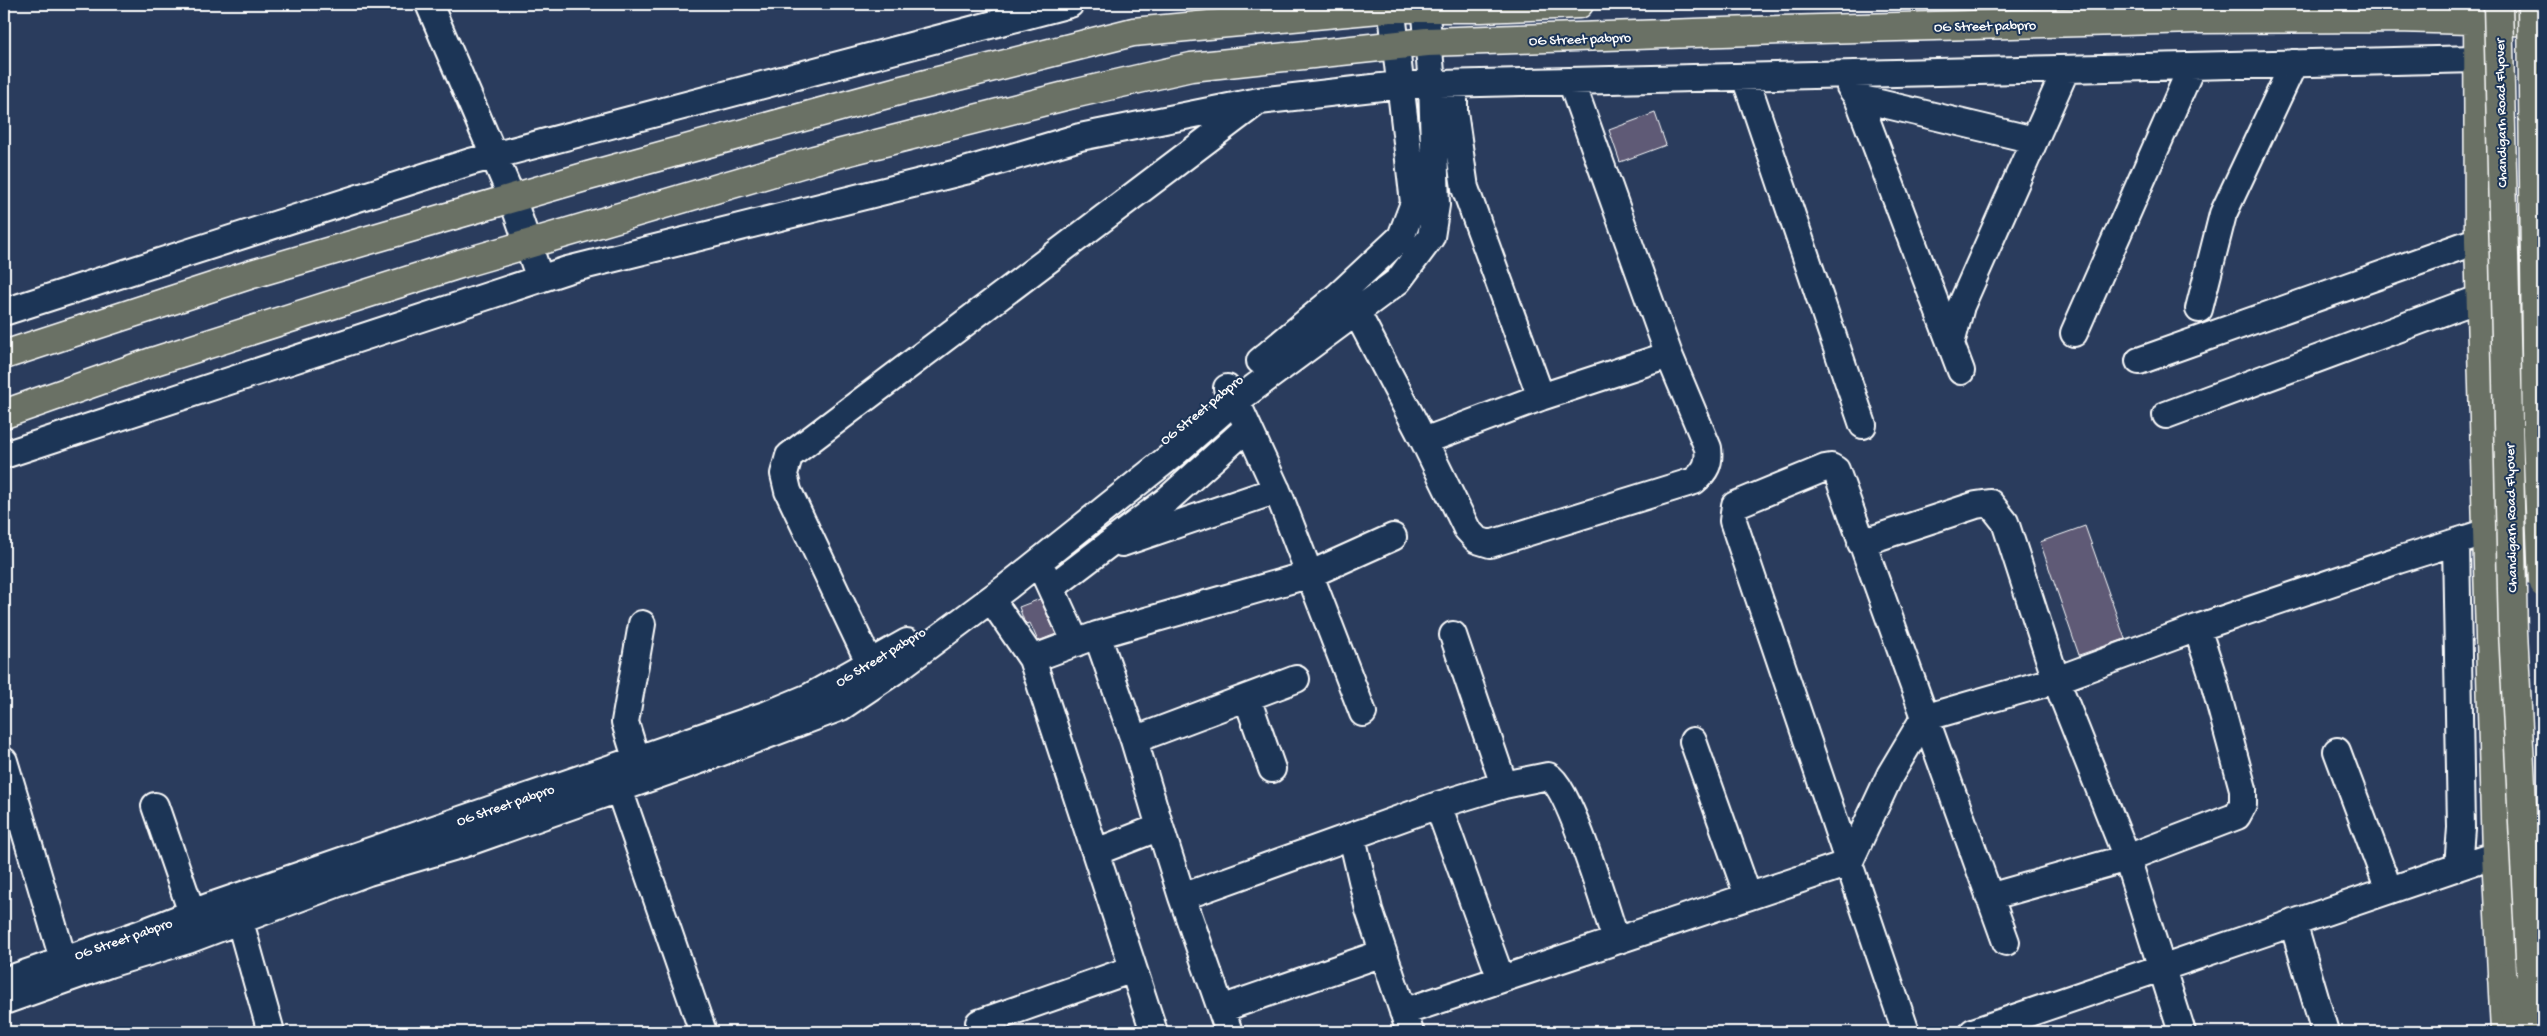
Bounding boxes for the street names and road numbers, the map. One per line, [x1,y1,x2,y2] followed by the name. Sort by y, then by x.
[1934,18,2036,37] street label: OG Street pabpro
[1529,30,1632,51] street label: OG Street pabpro
[2493,37,2512,188] street label: Chandigarh Road Flyover
[1157,372,1248,450] street label: OG Street pabpro
[2503,442,2522,593] street label: Chandigarh Road Flyover
[833,624,930,692] street label: OG Street pabpro
[455,782,557,831] street label: OG Street pabpro
[73,916,175,965] street label: OG Street pabpro

